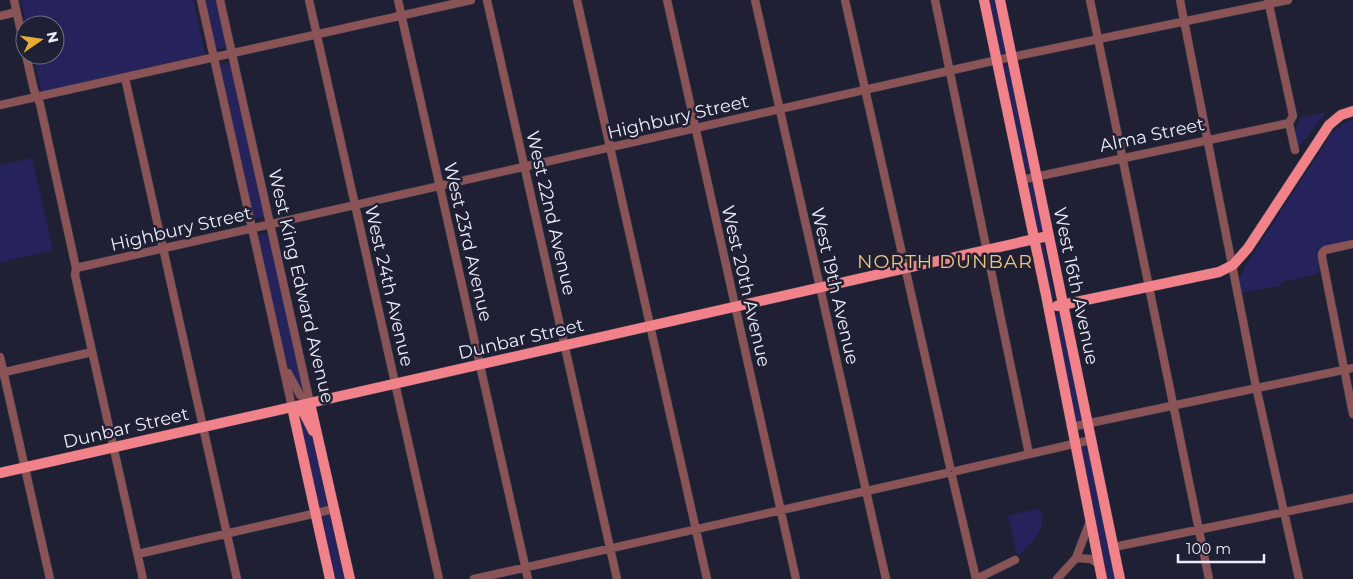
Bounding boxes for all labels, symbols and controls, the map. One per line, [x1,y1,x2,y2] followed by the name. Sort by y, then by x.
[15,15,65,65] north arrow
[43,30,63,45] text: N
[605,90,751,144] street label: Highbury Street
[1098,113,1206,157] street label: Alma Street
[521,129,581,298] street label: West 22nd Avenue
[439,160,497,324] street label: West 23rd Avenue
[263,167,339,405] street label: West King Edward Avenue
[108,202,254,256] street label: Highbury Street
[360,203,418,369] street label: West 24th Avenue
[717,203,775,369] street label: West 20th Avenue
[806,205,864,367] street label: West 19th Avenue
[1049,205,1103,367] street label: West 16th Avenue
[857,250,1033,273] district label: NORTH DUNBAR
[456,314,586,364] street label: Dunbar Street
[61,403,191,453] street label: Dunbar Street
[1178,532,1264,564] scale bar
[1186,539,1231,558] text: 100 m

